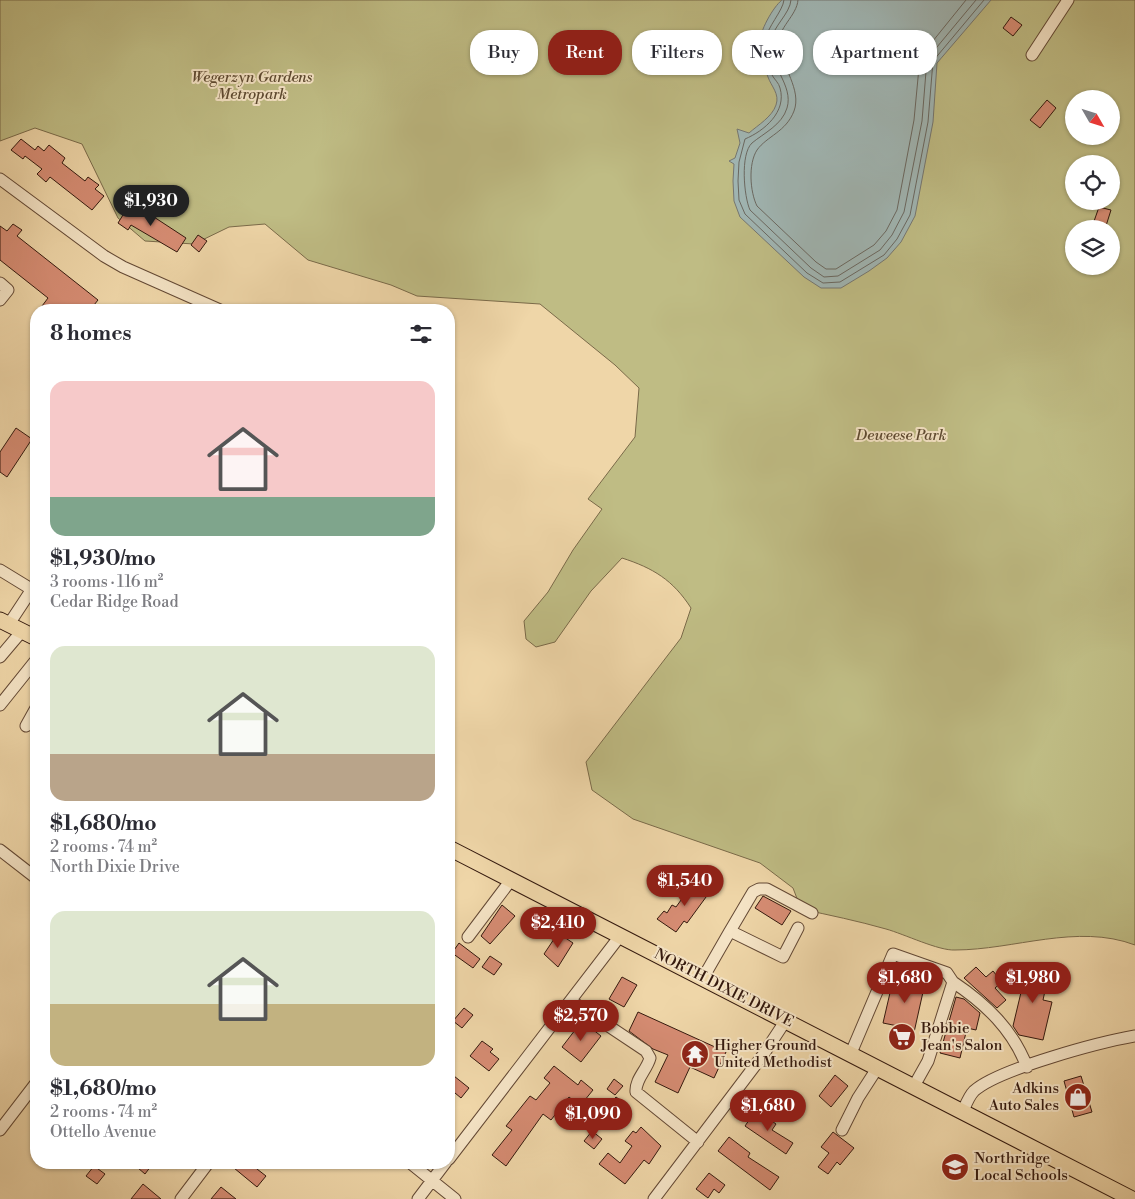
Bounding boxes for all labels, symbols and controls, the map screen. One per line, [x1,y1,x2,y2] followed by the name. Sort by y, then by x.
[470,30,538,75] chip: Buy
[548,30,622,75] chip: Rent
[632,30,722,75] chip: Filters
[732,30,803,75] chip: New
[813,30,937,75] chip: Apartment
[192,68,313,104] park label: Wegerzyn Gardens Metropark
[1065,90,1120,145] north arrow
[1065,90,1120,275] map controls
[1065,155,1120,210] button: locate
[110,184,192,227] pin: $1,930
[124,191,178,211] text: $1,930
[1065,220,1120,275] button: layers
[407,320,435,348] icon: filters
[50,321,132,347] text: 8 homes
[198,414,288,504] icon: home
[855,426,946,445] park label: Deweese Park
[50,546,156,572] text: $1,930/mo
[50,572,163,592] text: 3 rooms · 116 m²
[50,592,178,612] text: Cedar Ridge Road
[198,679,288,769] icon: home
[50,811,157,837] text: $1,680/mo
[50,837,157,857] text: 2 rooms · 74 m²
[50,857,180,877] text: North Dixie Drive
[644,864,726,907] pin: $1,540
[658,871,712,891] text: $1,540
[517,906,599,949] pin: $2,410
[531,913,585,933] text: $2,410
[198,944,288,1034] icon: home
[651,945,797,1031] street label: NORTH DIXIE DRIVE
[864,962,946,1004] pin: $1,680
[992,962,1074,1004] pin: $1,980
[878,968,932,988] text: $1,680
[1006,968,1060,988] text: $1,980
[540,1000,622,1042] pin: $2,570
[554,1006,608,1026] text: $2,570
[920,1019,1003,1055] place label: Bobbie Jean's Salon
[887,1022,917,1052] supermarket icon: Bobbie Jean's Salon
[714,1036,833,1072] place label: Higher Ground United Methodist
[680,1039,710,1069] temple icon: Higher Ground United Methodist
[50,1076,157,1102] text: $1,680/mo
[988,1079,1059,1115] place label: Adkins Auto Sales
[1063,1082,1093,1112] shop icon: Adkins Auto Sales
[727,1090,809,1132] pin: $1,680
[741,1096,795,1116] text: $1,680
[552,1098,634,1140] pin: $1,090
[50,1102,157,1122] text: 2 rooms · 74 m²
[565,1104,621,1124] text: $1,090
[50,1122,156,1142] text: Ottello Avenue
[974,1149,1068,1185] place label: Northridge Local Schools
[940,1152,970,1182] school or university icon: Northridge Local Schools

